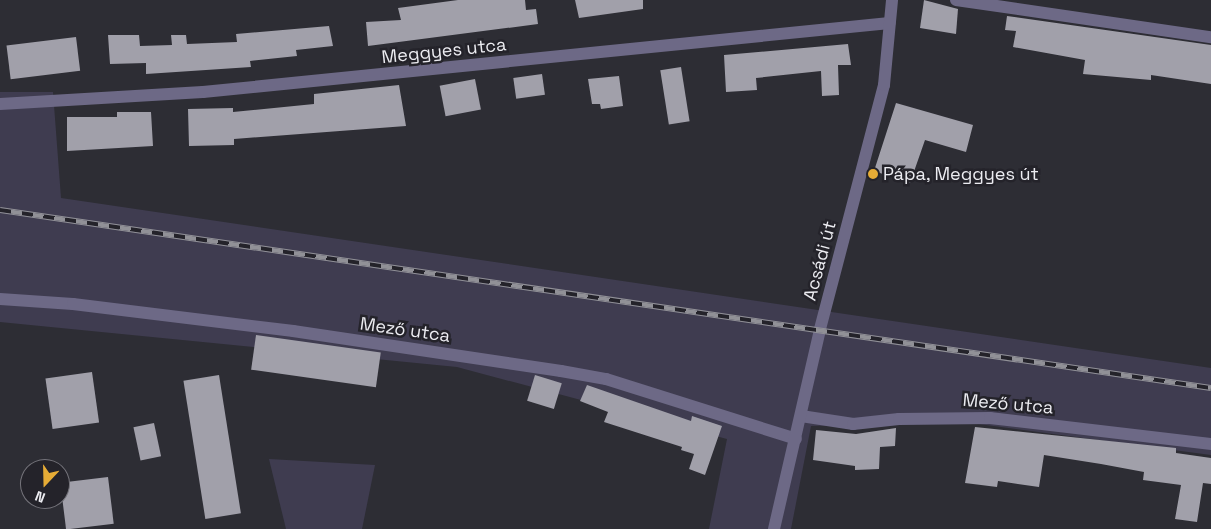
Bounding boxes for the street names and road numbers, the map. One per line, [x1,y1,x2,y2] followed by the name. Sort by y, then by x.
[381,34,507,68] street label: Meggyes utca
[799,219,841,303] street label: Acsádi út
[359,313,451,347] street label: Mező utca
[962,389,1054,419] street label: Mező utca

